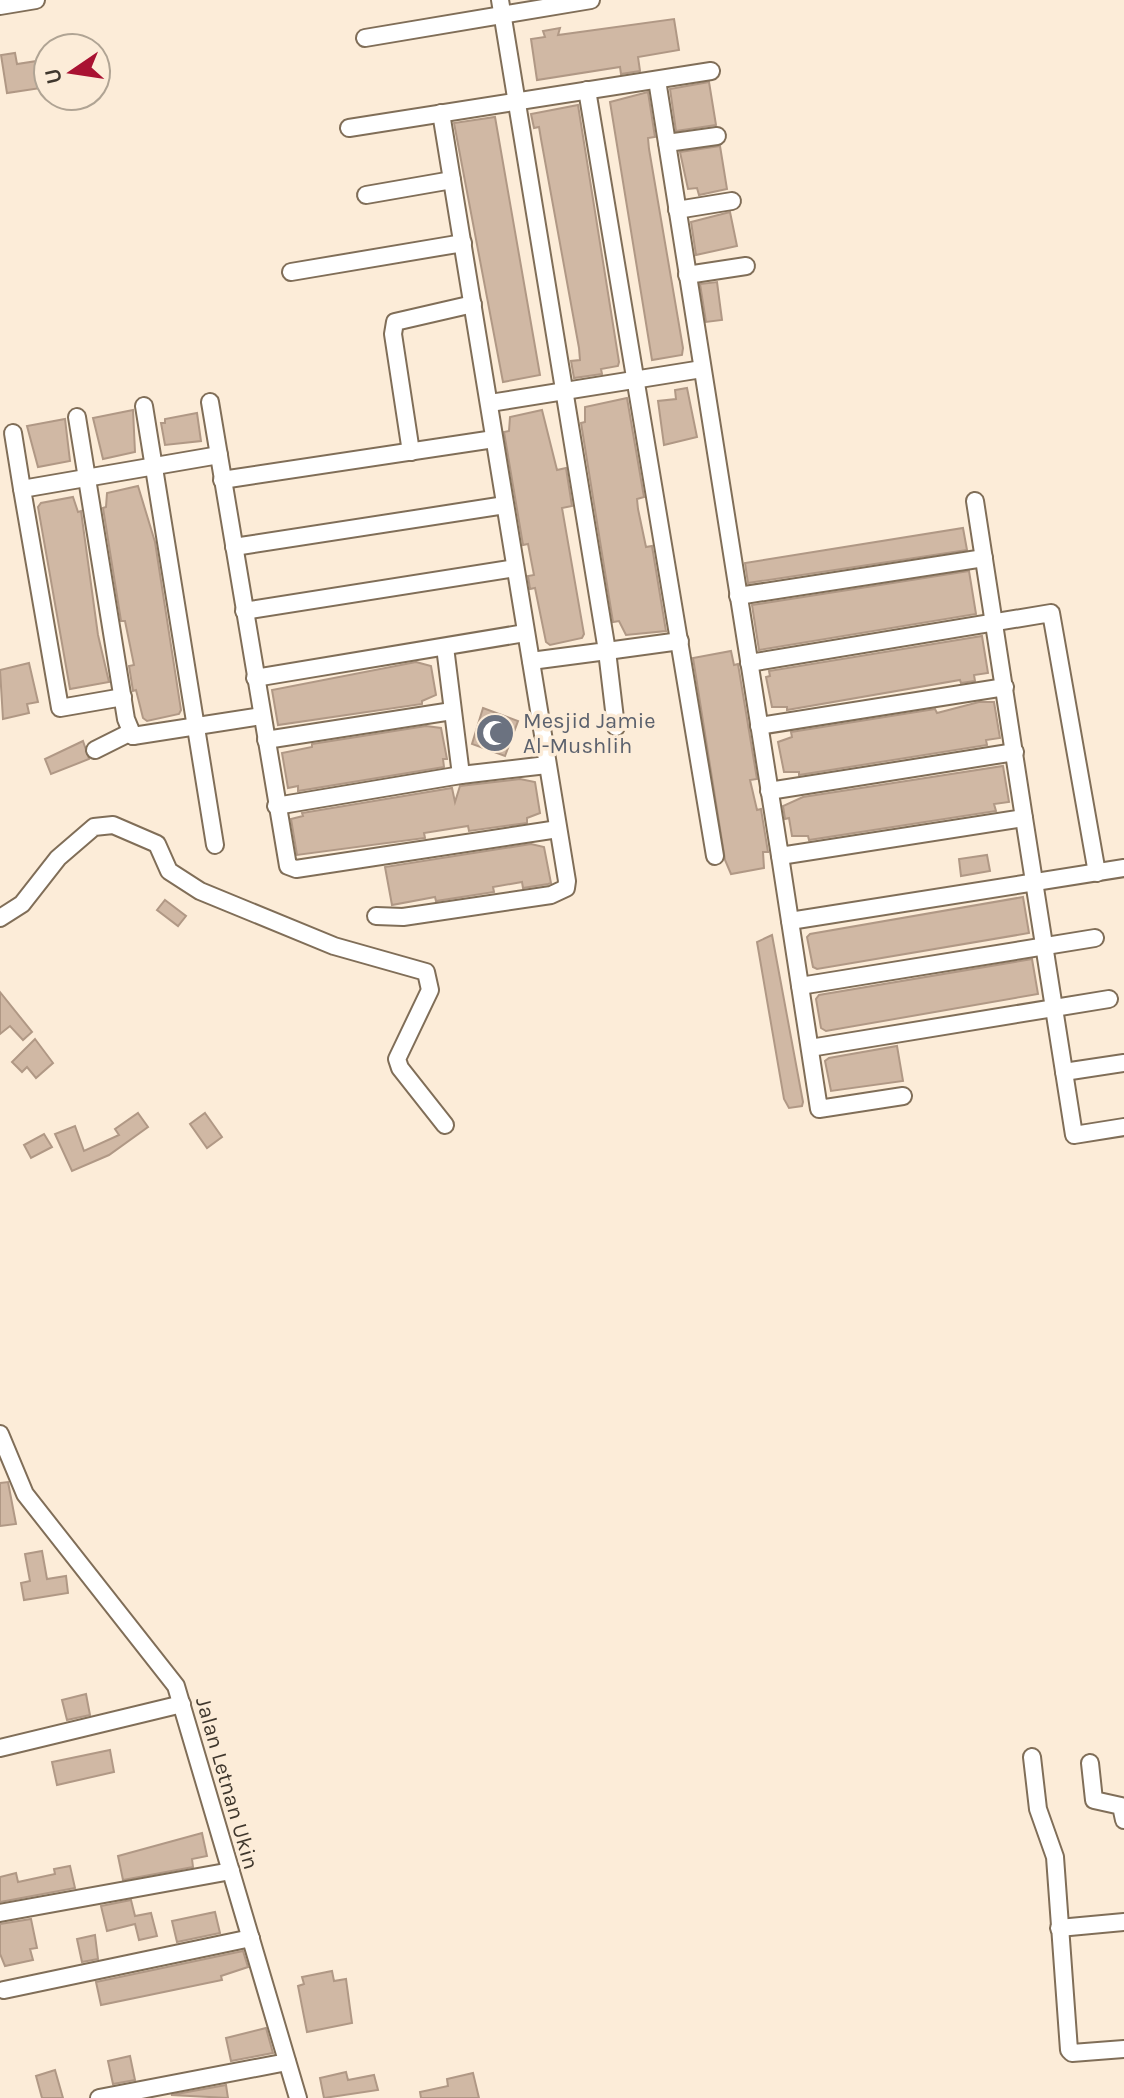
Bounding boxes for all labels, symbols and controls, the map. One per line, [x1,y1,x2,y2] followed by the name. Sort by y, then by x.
[32,32,112,112] north arrow
[39,66,68,87] text: U
[523,708,656,759] place label: Mesjid Jamie Al-Mushlih
[474,712,516,754] mosque icon: Mesjid Jamie Al-Mushlih
[190,1694,264,1872] street label: Jalan Letnan Ukin

